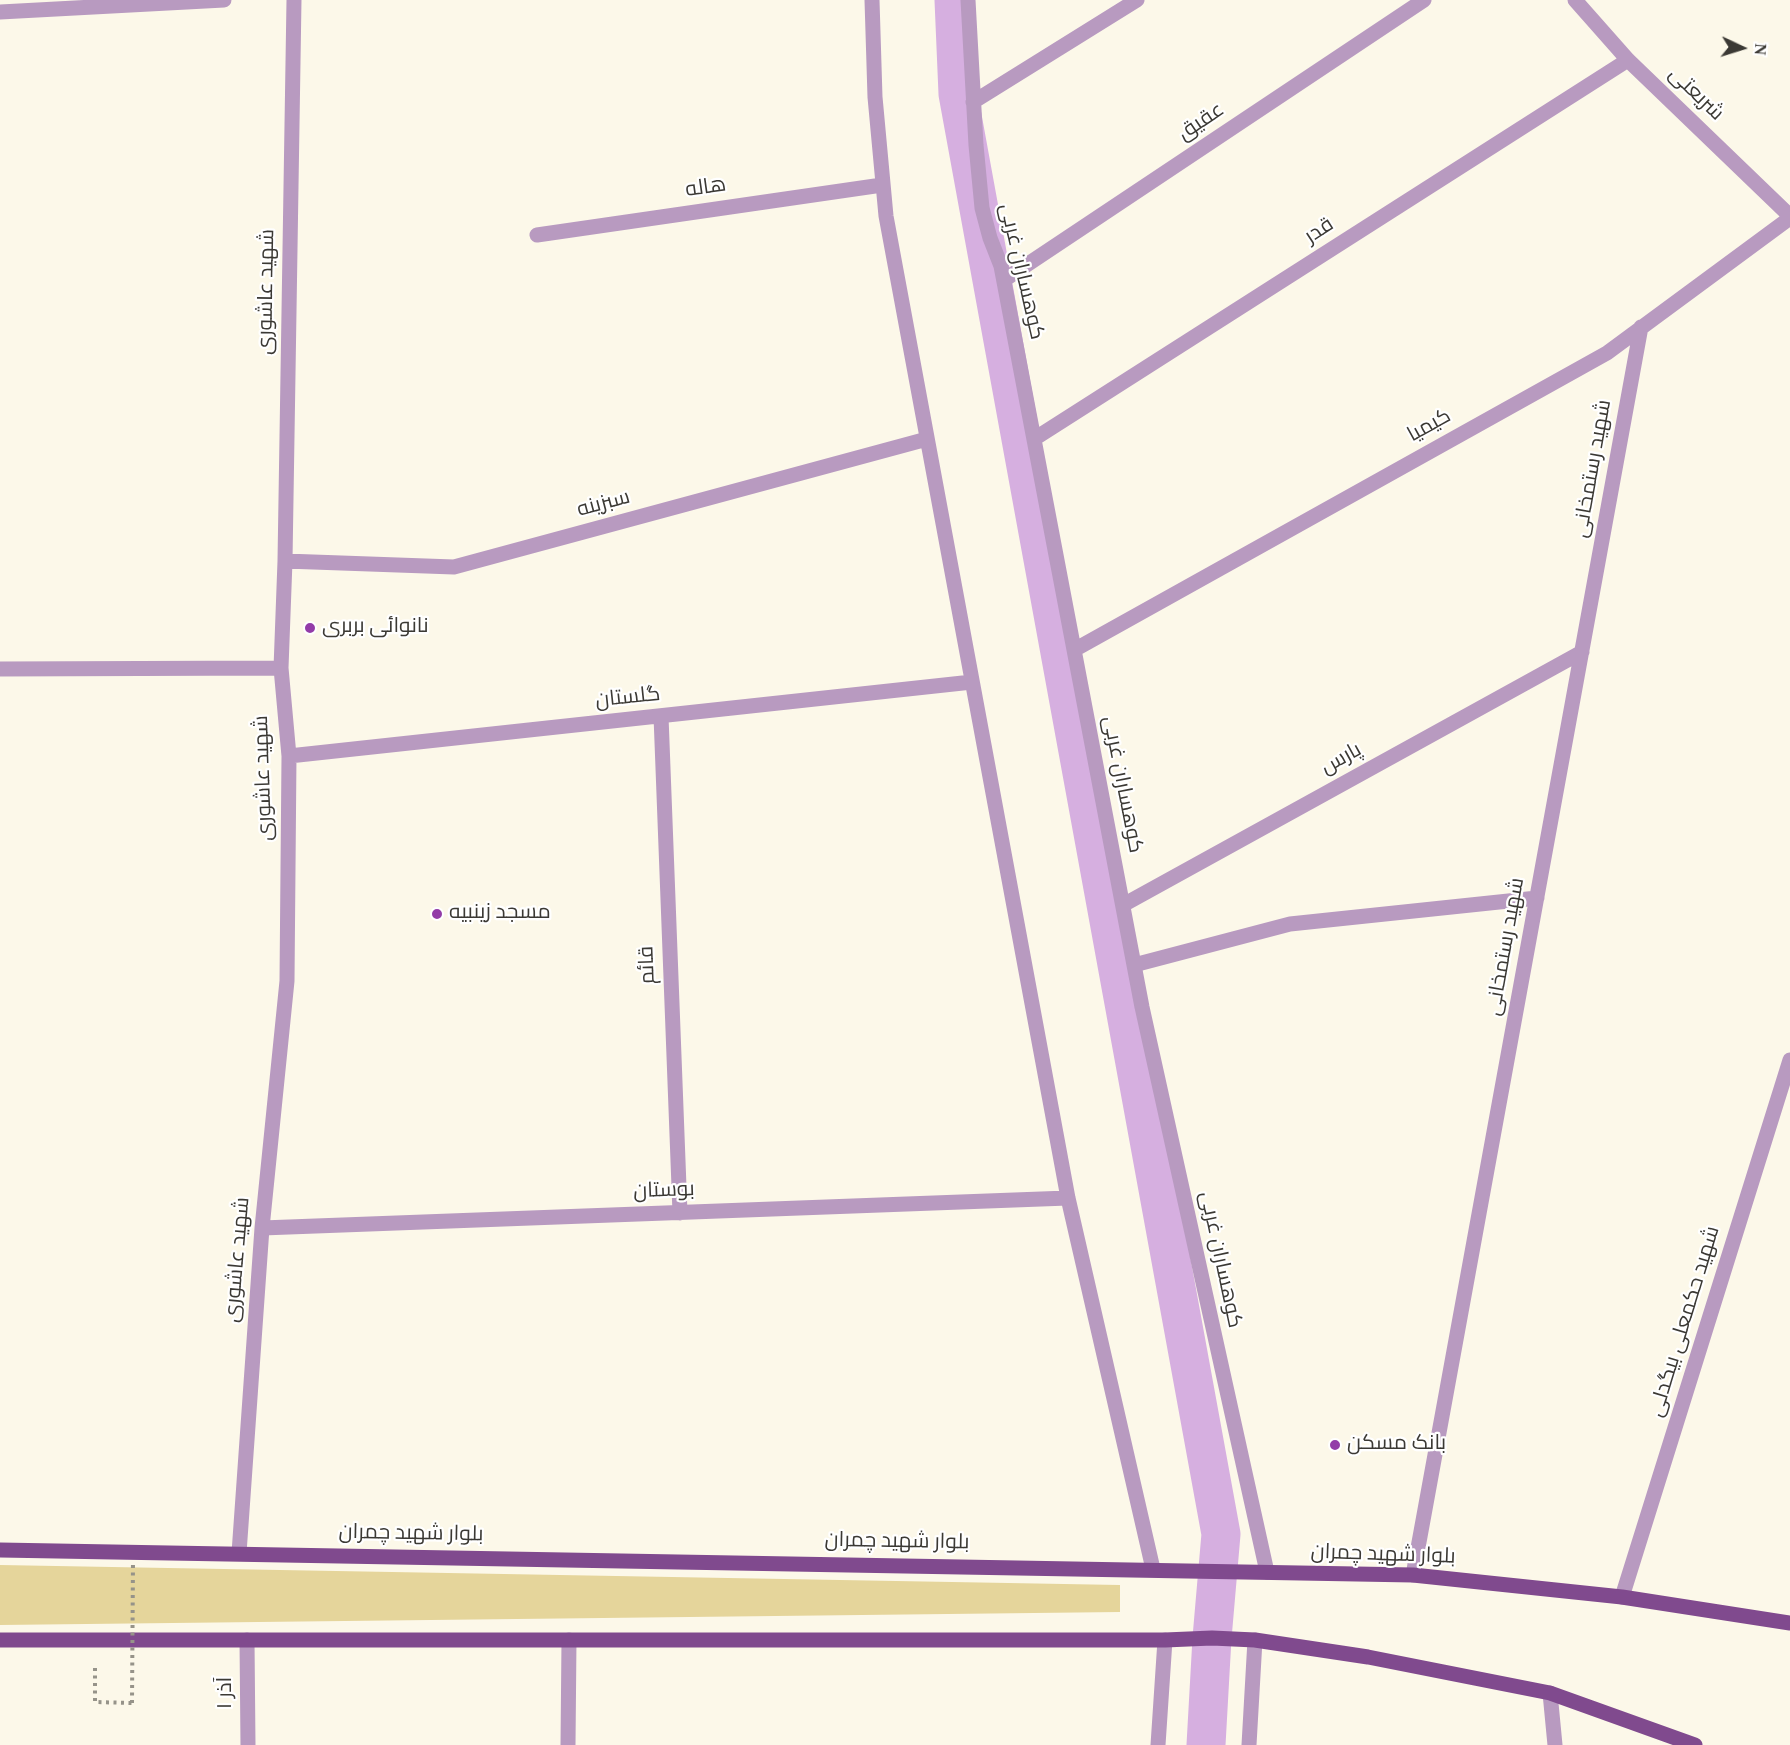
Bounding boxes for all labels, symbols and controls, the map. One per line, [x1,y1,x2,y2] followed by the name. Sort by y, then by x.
[1712,18,1772,78] north arrow
[1752,43,1769,56] text: N
[1662,63,1728,127] street label: شریعتی
[1174,98,1230,148] street label: عقیق
[684,174,728,204] street label: هاله
[992,201,1048,343] street label: کوهساران غربی
[1301,213,1339,251] street label: قدر
[254,229,282,355] street label: شهید عاشوری
[1569,398,1619,540] street label: شهید رستمخانی
[1404,405,1456,449] street label: کیمیا
[575,486,633,524] street label: سبزینه
[322,615,429,641] place label: نانوائی بربری
[303,621,317,635] marker: نانوائی بربری
[594,683,662,715] street label: گلستان
[1095,714,1147,856] street label: کوهساران غربی
[250,715,280,841] street label: شهید عاشوری
[1317,739,1367,781] street label: پارس
[1482,876,1532,1018] street label: شهید رستمخانی
[449,901,551,927] place label: مسجد زینبیه
[430,907,444,921] marker: مسجد زینبیه
[636,945,662,985] street label: قائم
[633,1178,695,1206] street label: بوستان
[1192,1189,1246,1331] street label: کوهساران غربی
[221,1196,257,1324] street label: شهید عاشوری
[1645,1224,1727,1420] street label: شهید حکمعلی بیگدلی
[1347,1432,1446,1458] place label: بانک مسکن
[1328,1438,1342,1452] marker: بانک مسکن
[338,1521,484,1549] street label: بلوار شهید چمران
[824,1529,970,1557] street label: بلوار شهید چمران
[1310,1541,1456,1571] street label: بلوار شهید چمران
[214,1677,240,1709] street label: آذر ۱

